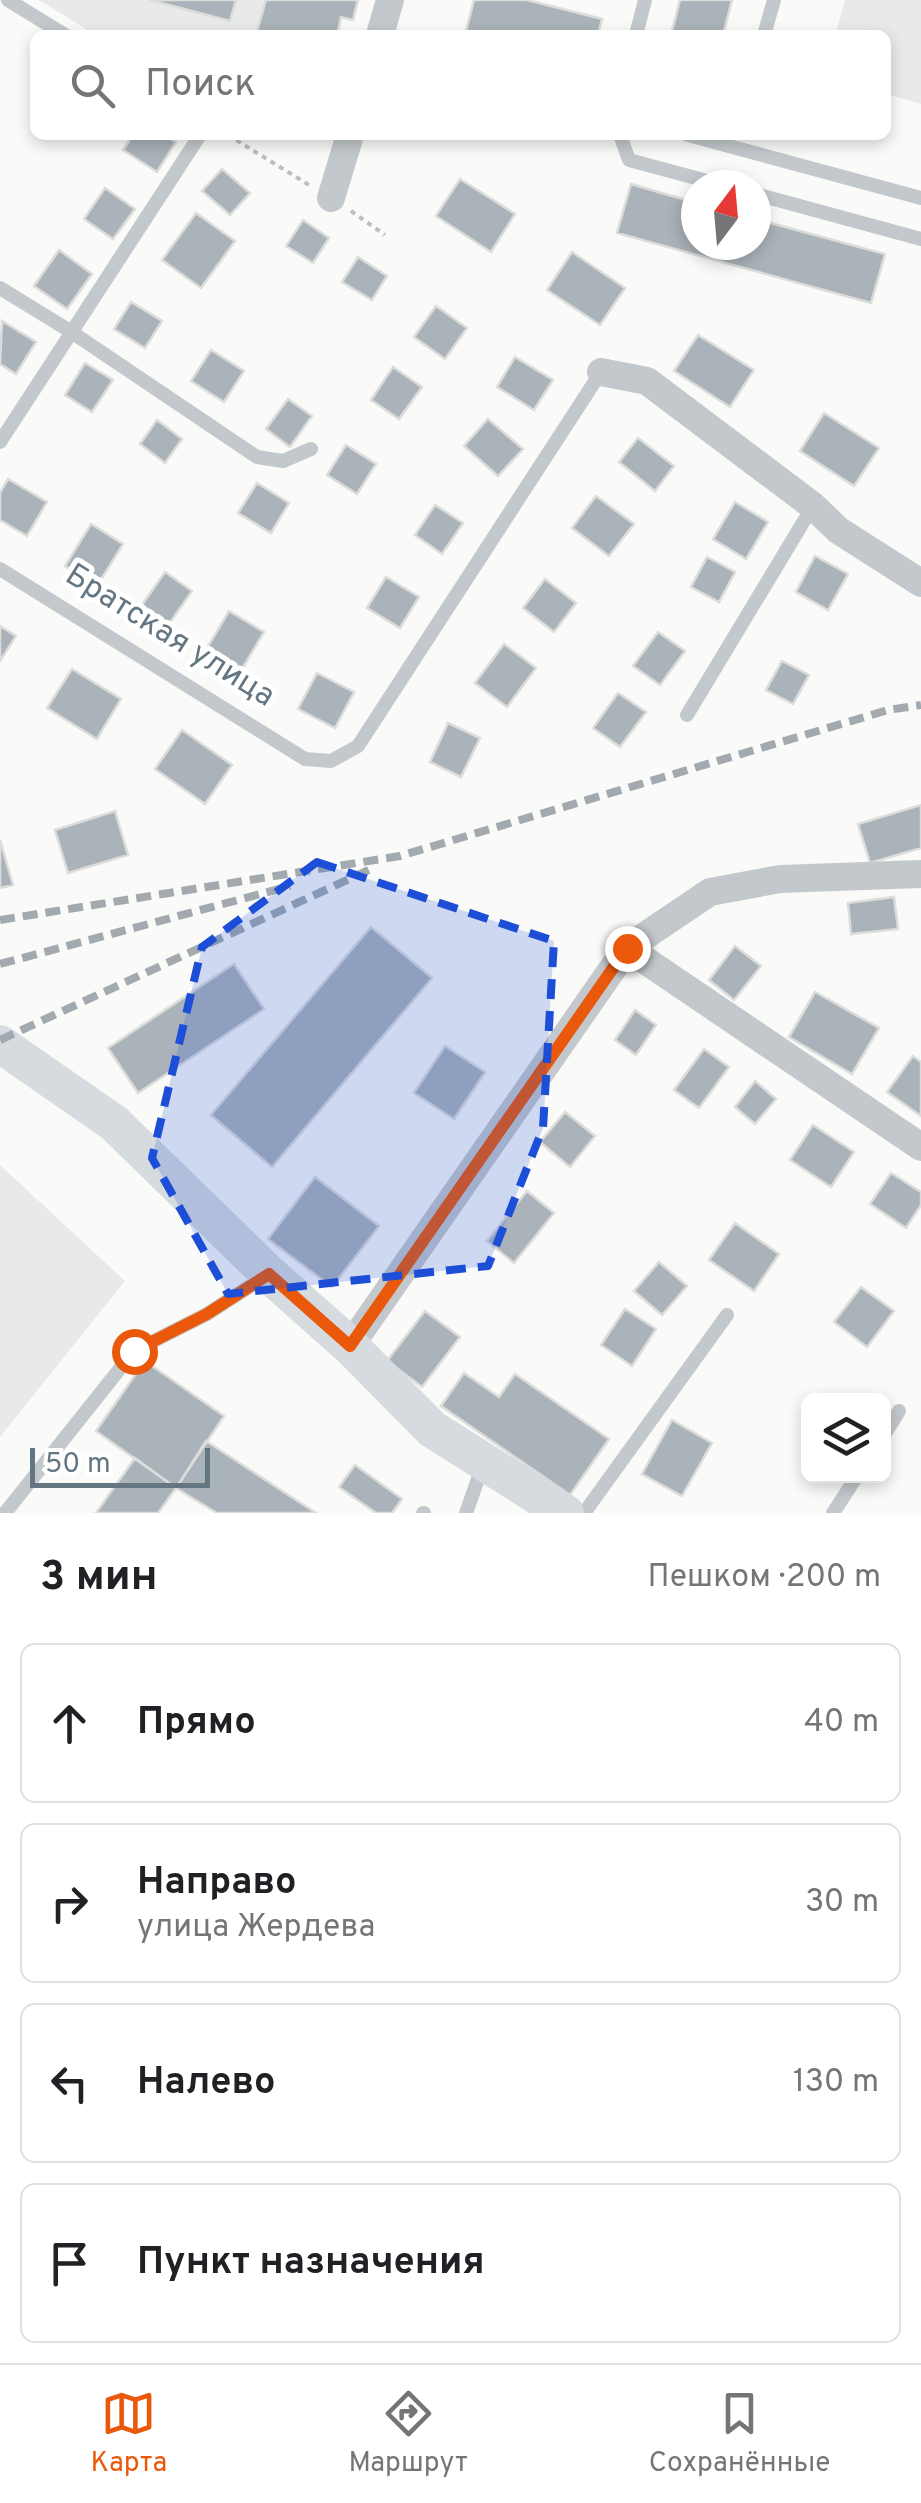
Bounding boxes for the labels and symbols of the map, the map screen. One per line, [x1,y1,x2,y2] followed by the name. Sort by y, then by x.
[681,170,771,260] north arrow
[57,556,282,717] street label: Братская улица
[605,926,651,972] route end
[112,1329,158,1375] route start
[30,1443,210,1488] scale bar

